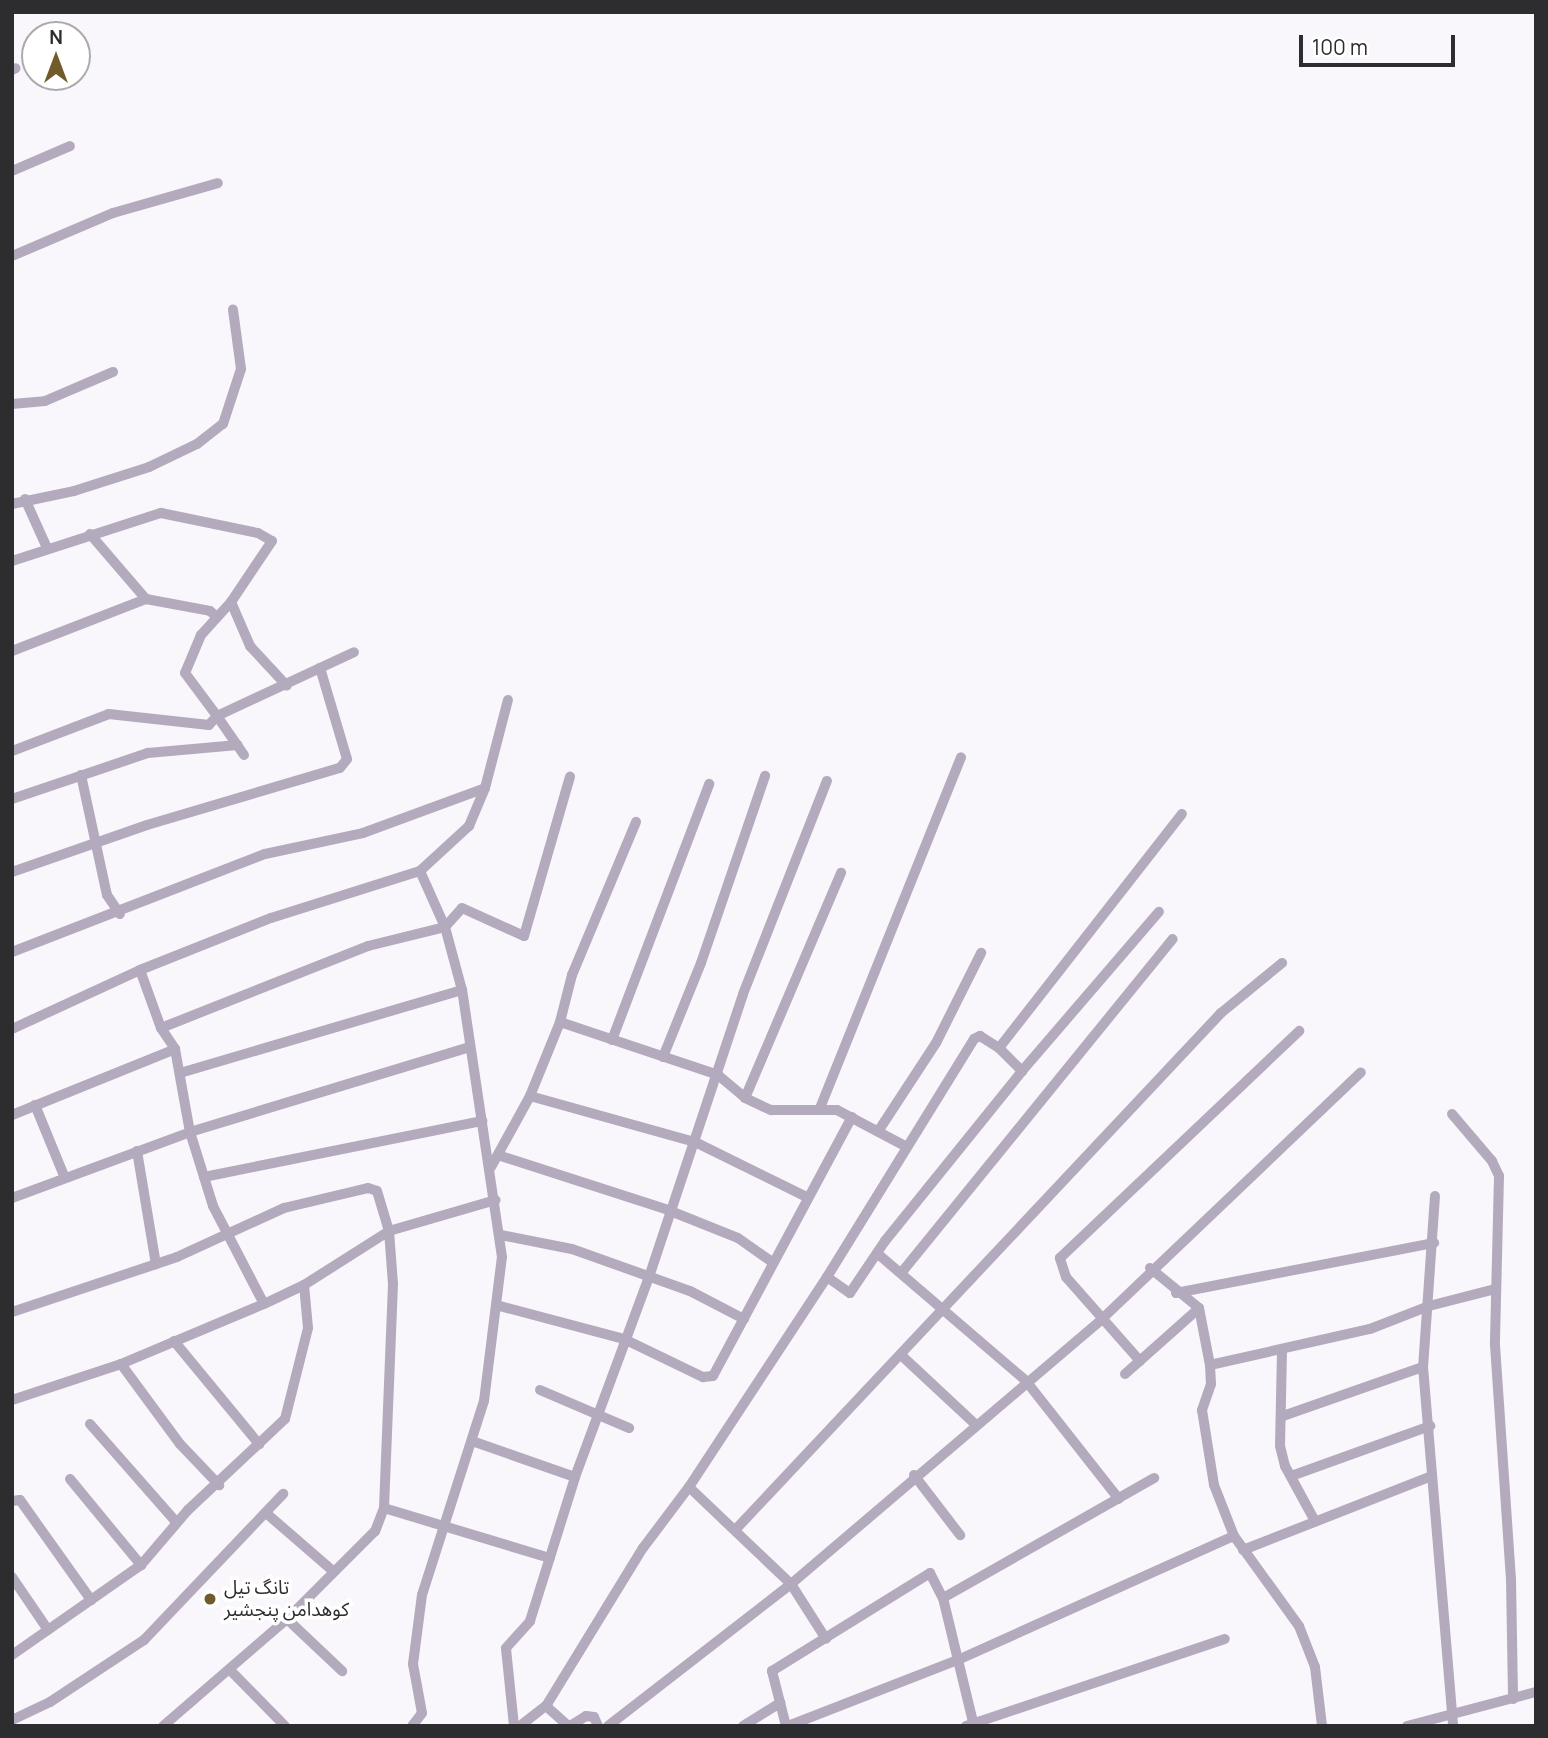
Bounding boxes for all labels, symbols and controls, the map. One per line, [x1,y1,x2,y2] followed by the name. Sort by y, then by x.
[21,21,91,91] north arrow
[1303,21,1459,65] scale bar
[49,24,63,50] text: N
[1312,33,1368,61] text: 100 m
[224,1577,349,1621] place label: تانگ تیل کوهدامن پنجشیر
[202,1591,218,1607] marker: تانگ تیل کوهدامن پنجشیر

